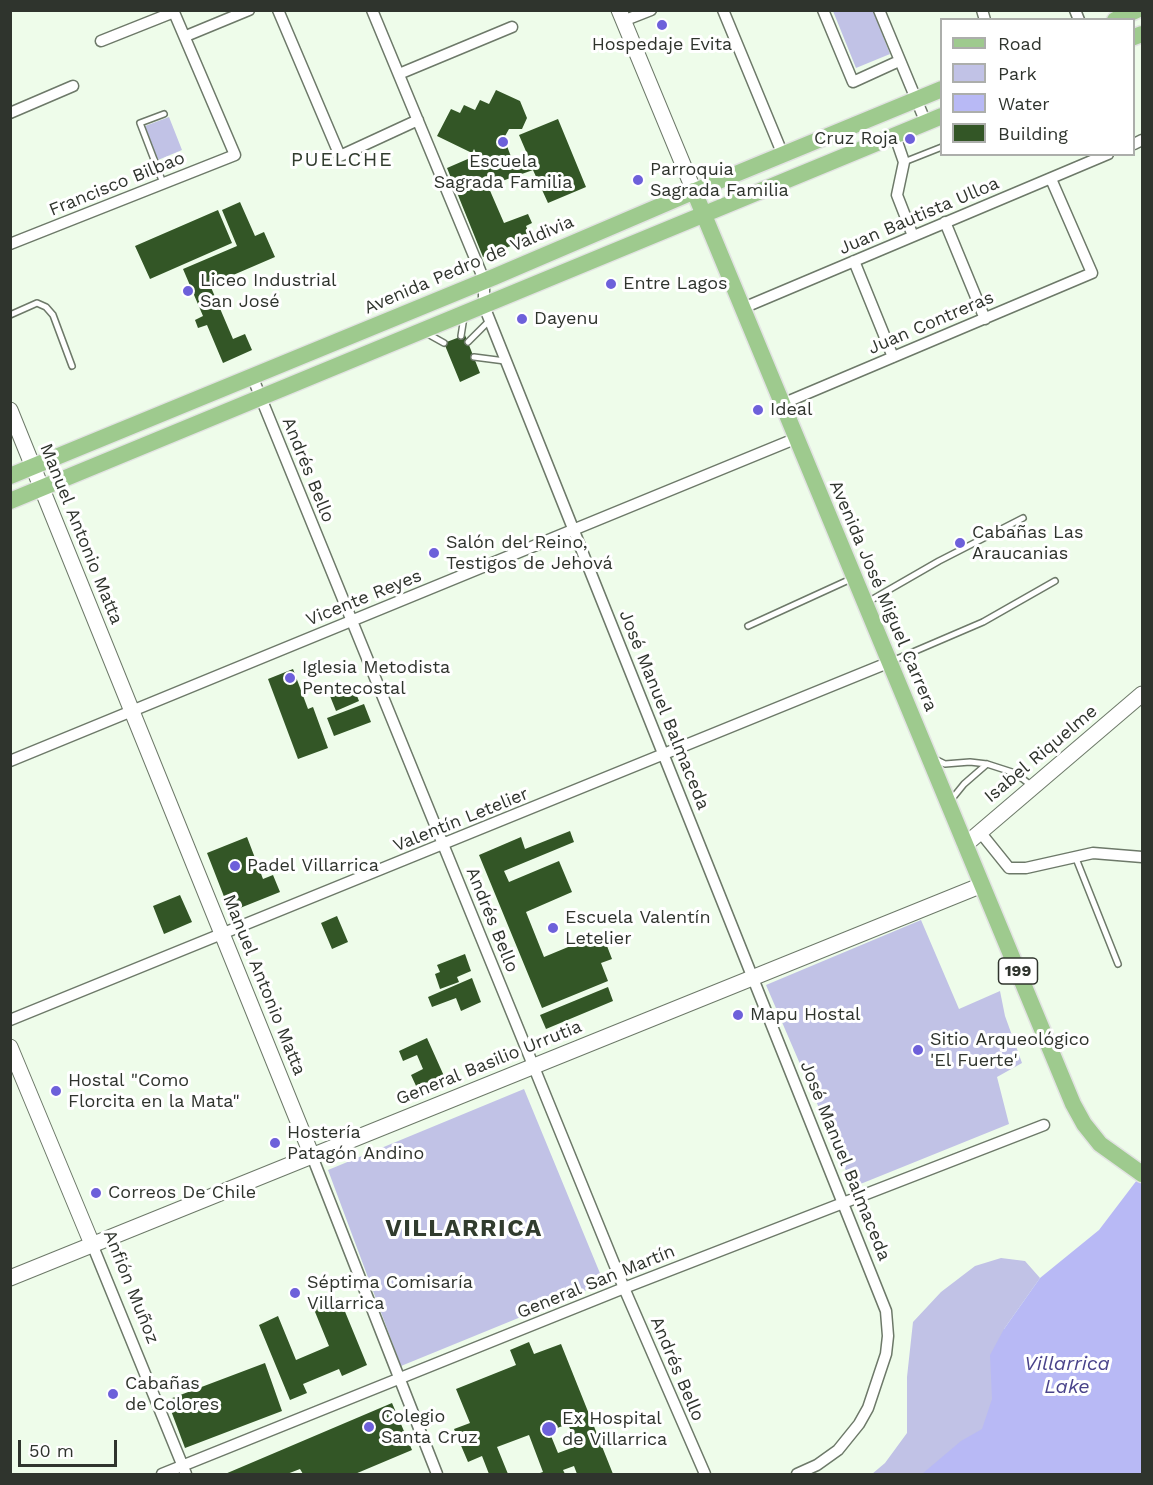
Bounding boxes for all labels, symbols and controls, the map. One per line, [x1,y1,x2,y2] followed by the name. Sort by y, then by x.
[655,18,669,32] marker: Hospedaje Evita
[940,18,1135,156] legend
[998,33,1042,54] text: Road
[592,34,732,56] place label: Hospedaje Evita
[998,63,1037,84] text: Park
[998,93,1050,114] text: Water
[998,123,1068,144] text: Building
[814,128,898,150] place label: Cruz Roja
[903,132,917,146] marker: Cruz Roja
[496,135,510,149] marker: Escuela Sagrada Familia
[46,147,188,221] street label: Francisco Bilbao
[291,148,393,172] district label: PUELCHE
[434,151,572,194] place label: Escuela Sagrada Familia
[650,159,789,201] place label: Parroquia Sagrada Familia
[836,172,1002,260] street label: Juan Bautista Ulloa
[631,173,645,187] marker: Parroquia Sagrada Familia
[361,211,577,319] street label: Avenida Pedro de Valdivia
[200,270,337,312] place label: Liceo Industrial San José
[623,273,727,295] place label: Entre Lagos
[604,277,618,291] marker: Entre Lagos
[181,284,195,298] marker: Liceo Industrial San José
[865,287,997,359] street label: Juan Contreras
[534,308,599,330] place label: Dayenu
[515,312,529,326] marker: Dayenu
[770,399,813,421] place label: Ideal
[751,403,765,417] marker: Ideal
[277,414,339,526] street label: Andrés Bello
[35,440,127,628] street label: Manuel Antonio Matta
[824,477,942,715] street label: Avenida José Miguel Carrera
[972,522,1083,564] place label: Cabañas Las Araucanias
[446,532,613,574] place label: Salón del Reino, Testigos de Jehová
[953,536,967,550] marker: Cabañas Las Araucanias
[427,546,441,560] marker: Salón del Reino, Testigos de Jehová
[303,565,425,631] street label: Vicente Reyes
[614,607,714,813] street label: José Manuel Balmaceda
[302,657,450,700] place label: Iglesia Metodista Pentecostal
[283,671,297,685] marker: Iglesia Metodista Pentecostal
[980,701,1102,807] street label: Isabel Riquelme
[390,783,532,857] street label: Valentín Letelier
[247,855,379,877] place label: Padel Villarrica
[228,859,242,873] marker: Padel Villarrica
[461,864,523,976] street label: Andrés Bello
[218,891,310,1079] street label: Manuel Antonio Matta
[565,907,711,950] place label: Escuela Valentín Letelier
[546,921,560,935] marker: Escuela Valentín Letelier
[998,958,1038,984] road number: 199
[750,1004,861,1026] place label: Mapu Hostal
[731,1008,745,1022] marker: Mapu Hostal
[393,1016,585,1110] street label: General Basilio Urrutia
[930,1029,1090,1072] place label: Sitio Arqueológico 'El Fuerte'
[911,1043,925,1057] marker: Sitio Arqueológico 'El Fuerte'
[795,1058,895,1264] street label: José Manuel Balmaceda
[68,1070,240,1112] place label: Hostal "Como Florcita en la Mata"
[49,1084,63,1098] marker: Hostal "Como Florcita en la Mata"
[287,1122,424,1164] place label: Hostería Patagón Andino
[268,1136,282,1150] marker: Hostería Patagón Andino
[108,1182,256,1204] place label: Correos De Chile
[89,1186,103,1200] marker: Correos De Chile
[385,1215,543,1243] district label: VILLARRICA
[98,1227,164,1347] street label: Anfión Muñoz
[514,1240,678,1324] street label: General San Martín
[307,1272,473,1314] place label: Séptima Comisaría Villarrica
[288,1286,302,1300] marker: Séptima Comisaría Villarrica
[645,1314,709,1424] street label: Andrés Bello
[1024,1352,1110,1399] water label: Villarrica Lake
[125,1373,219,1416] place label: Cabañas de Colores
[106,1387,120,1401] marker: Cabañas de Colores
[381,1406,478,1448] place label: Colegio Santa Cruz
[562,1408,667,1450] place label: Ex Hospital de Villarrica
[362,1420,376,1434] marker: Colegio Santa Cruz
[540,1420,558,1438] marker: Ex Hospital de Villarrica
[21,1428,120,1466] scale bar
[29,1440,74,1461] text: 50 m

